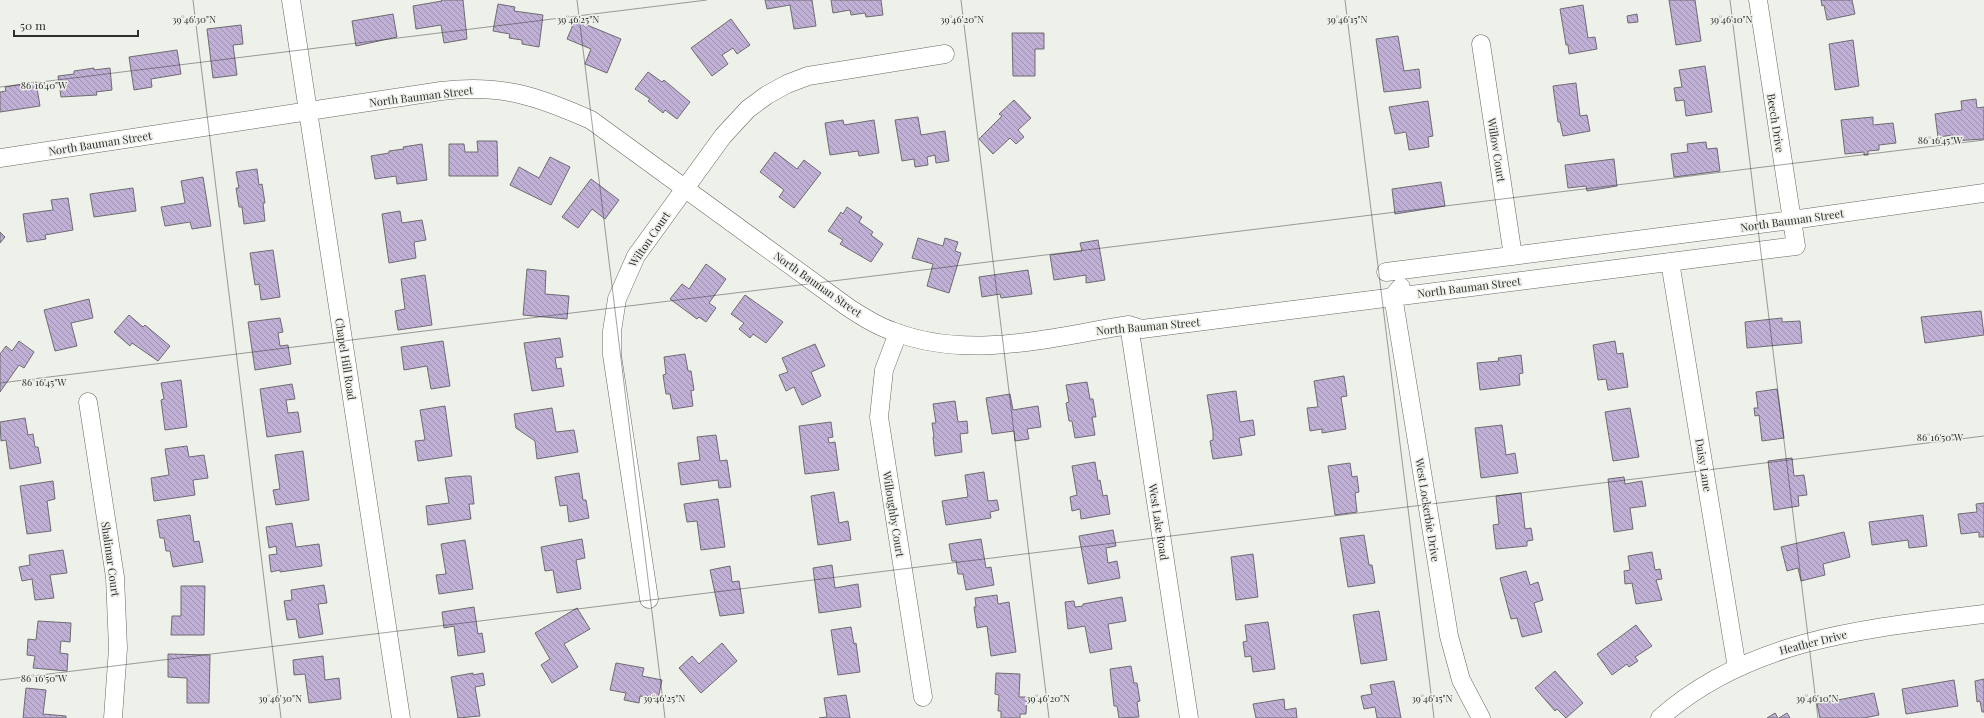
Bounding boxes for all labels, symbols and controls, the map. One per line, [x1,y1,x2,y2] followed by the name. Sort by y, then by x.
[14,12,138,38] scale bar
[172,12,216,26] text: 39°46'30"N
[557,12,599,26] text: 39°46'25"N
[940,12,984,26] text: 39°46'20"N
[1326,12,1368,26] text: 39°46'15"N
[1709,12,1753,26] text: 39°46'10"N
[20,17,46,33] text: 50 m
[21,78,68,92] text: 86°16'40"W
[368,82,474,110] street label: North Bauman Street
[1764,92,1788,154] street label: Beech Drive
[1484,116,1509,183] street label: Willow Court
[47,127,153,159] street label: North Bauman Street
[1918,133,1963,147] text: 86°16'45"W
[1739,205,1845,235] street label: North Bauman Street
[624,208,673,271] street label: Wilton Court
[771,248,865,320] street label: North Bauman Street
[1416,273,1522,301] street label: North Bauman Street
[1095,314,1201,338] street label: North Bauman Street
[332,317,360,402] street label: Chapel Hill Road
[22,375,67,389] text: 86°16'45"W
[1917,430,1964,444] text: 86°16'50"W
[1692,437,1716,493] street label: Daisy Lane
[1412,456,1444,563] street label: West Lockerbie Drive
[880,469,908,558] street label: Willoughby Court
[1145,482,1173,562] street label: West Lake Road
[98,520,124,598] street label: Shalimar Court
[1778,626,1849,658] street label: Heather Drive
[21,671,68,685] text: 86°16'50"W
[258,691,302,705] text: 39°46'30"N
[643,691,685,705] text: 39°46'25"N
[1026,691,1070,705] text: 39°46'20"N
[1411,691,1453,705] text: 39°46'15"N
[1795,691,1839,705] text: 39°46'10"N

